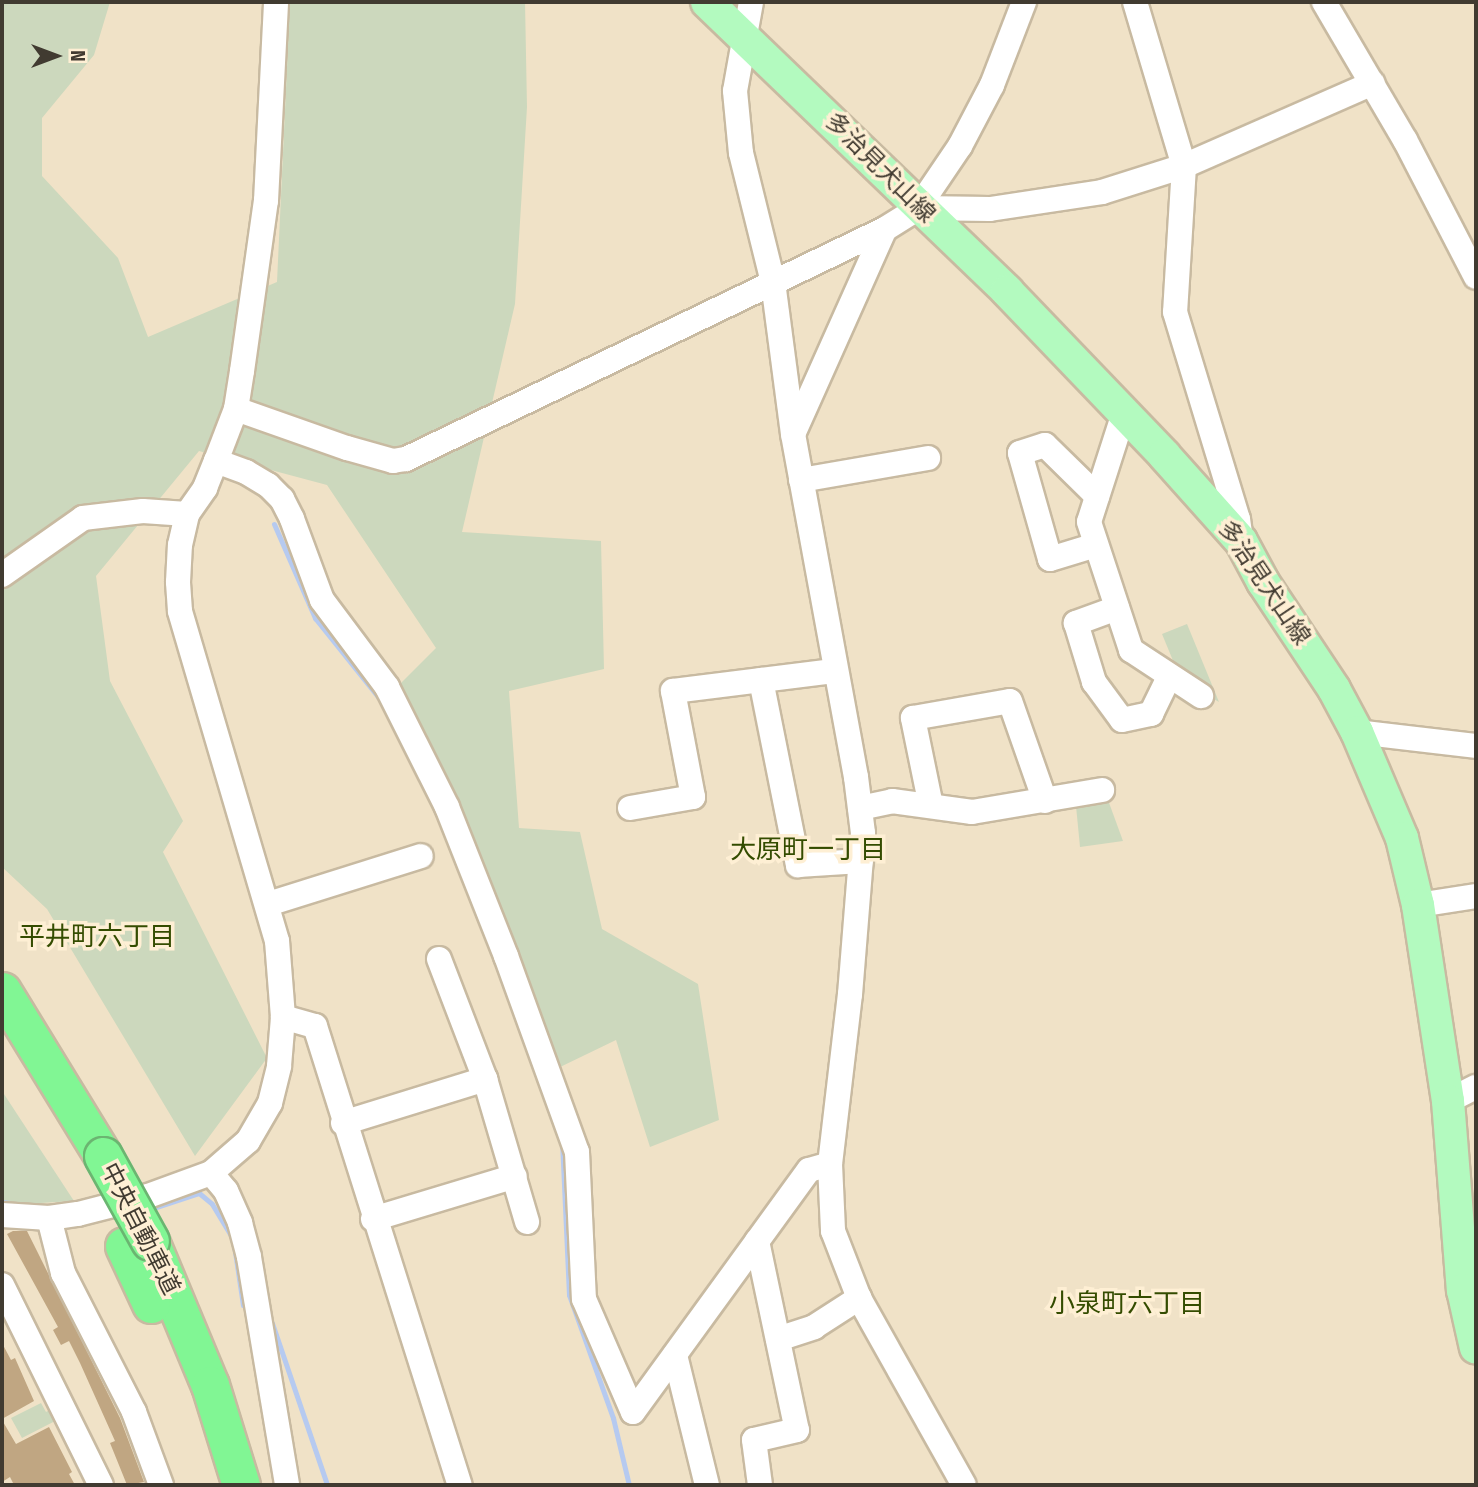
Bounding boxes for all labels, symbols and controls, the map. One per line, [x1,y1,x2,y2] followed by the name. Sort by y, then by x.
[21,21,91,91] north arrow
[66,50,89,62] text: N
[819,107,941,229] street label: 多治見犬山線
[1212,515,1316,651] street label: 多治見犬山線
[730,834,886,866] district label: 大原町一丁目
[19,921,175,953] district label: 平井町六丁目
[94,1158,186,1300] street label: 中央自動車道
[1049,1288,1205,1320] district label: 小泉町六丁目

